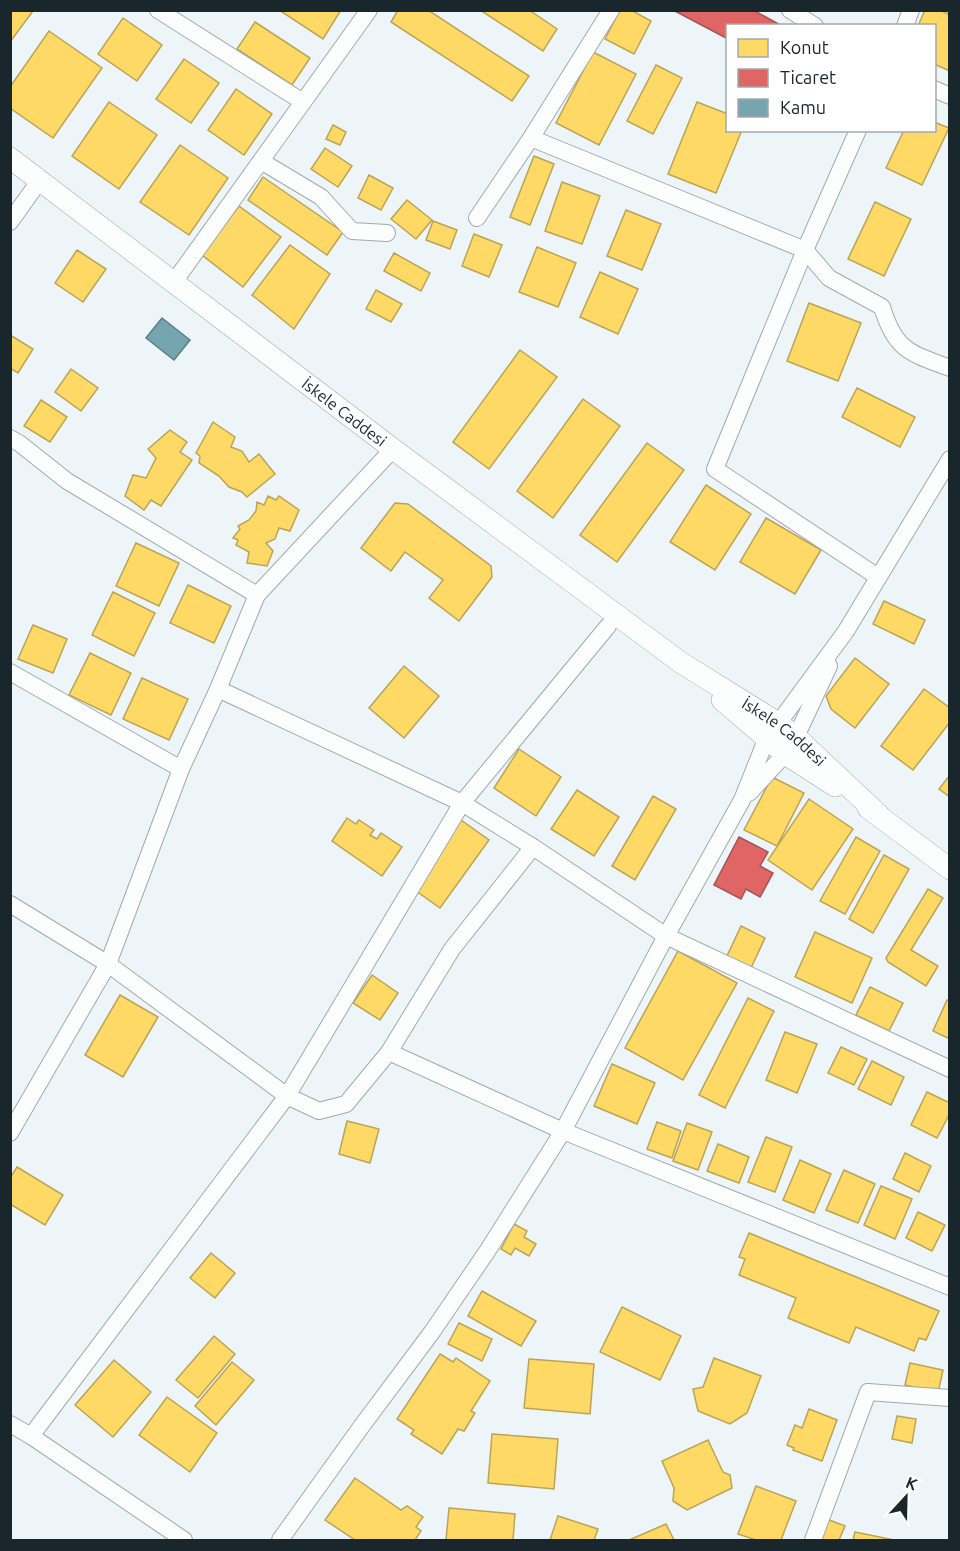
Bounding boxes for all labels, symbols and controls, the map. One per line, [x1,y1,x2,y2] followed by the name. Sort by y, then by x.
[726,24,936,132] legend
[780,37,829,57] text: Konut
[780,67,836,87] text: Ticaret
[780,97,826,117] text: Kamu
[299,374,390,450] street label: İskele Caddesi
[739,694,830,769] street label: İskele Caddesi
[876,1467,936,1527] north arrow
[903,1473,920,1494] text: K

